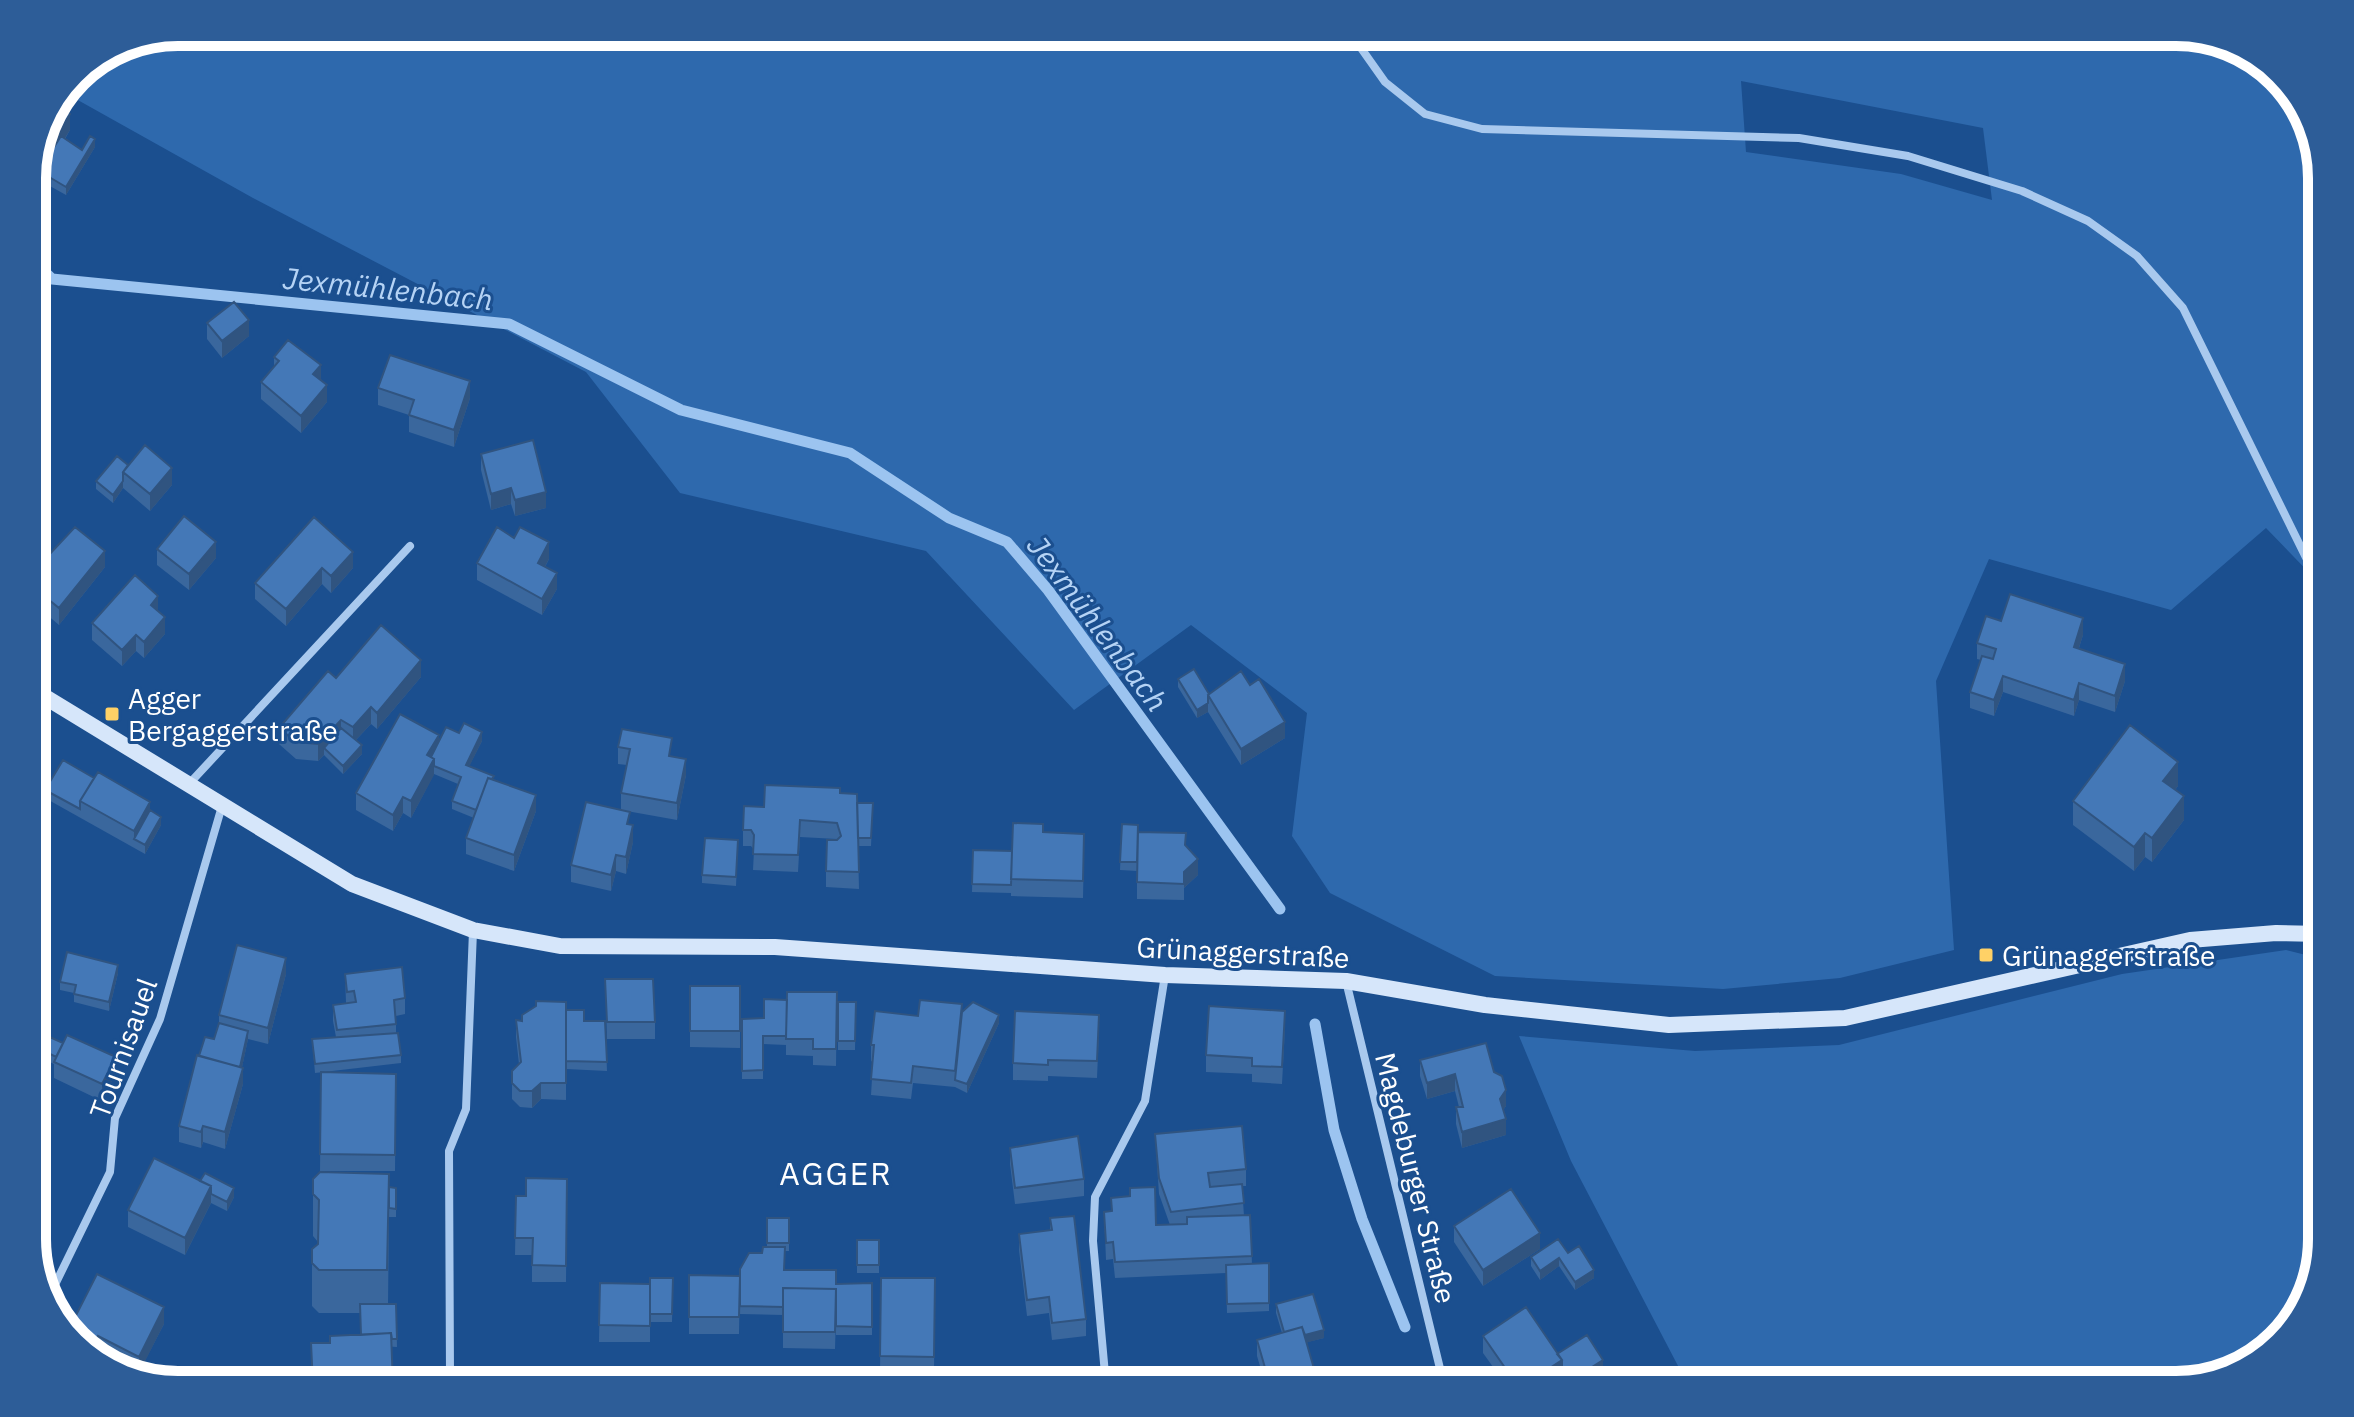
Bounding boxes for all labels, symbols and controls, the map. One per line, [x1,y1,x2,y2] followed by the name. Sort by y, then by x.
[281,258,495,318] water label: Jexmühlenbach
[1019,527,1177,719] water label: Jexmühlenbach
[128,680,338,749] place label: Agger Bergaggerstraße
[103,705,121,723] marker: Agger Bergaggerstraße
[1136,928,1350,976] street label: Grünaggerstraße
[2002,937,2215,974] place label: Grünaggerstraße
[1977,946,1995,964] marker: Grünaggerstraße
[81,973,165,1123] street label: Tournisauel
[1367,1049,1465,1307] street label: Magdeburger Straße
[779,1152,893,1194] district label: AGGER

